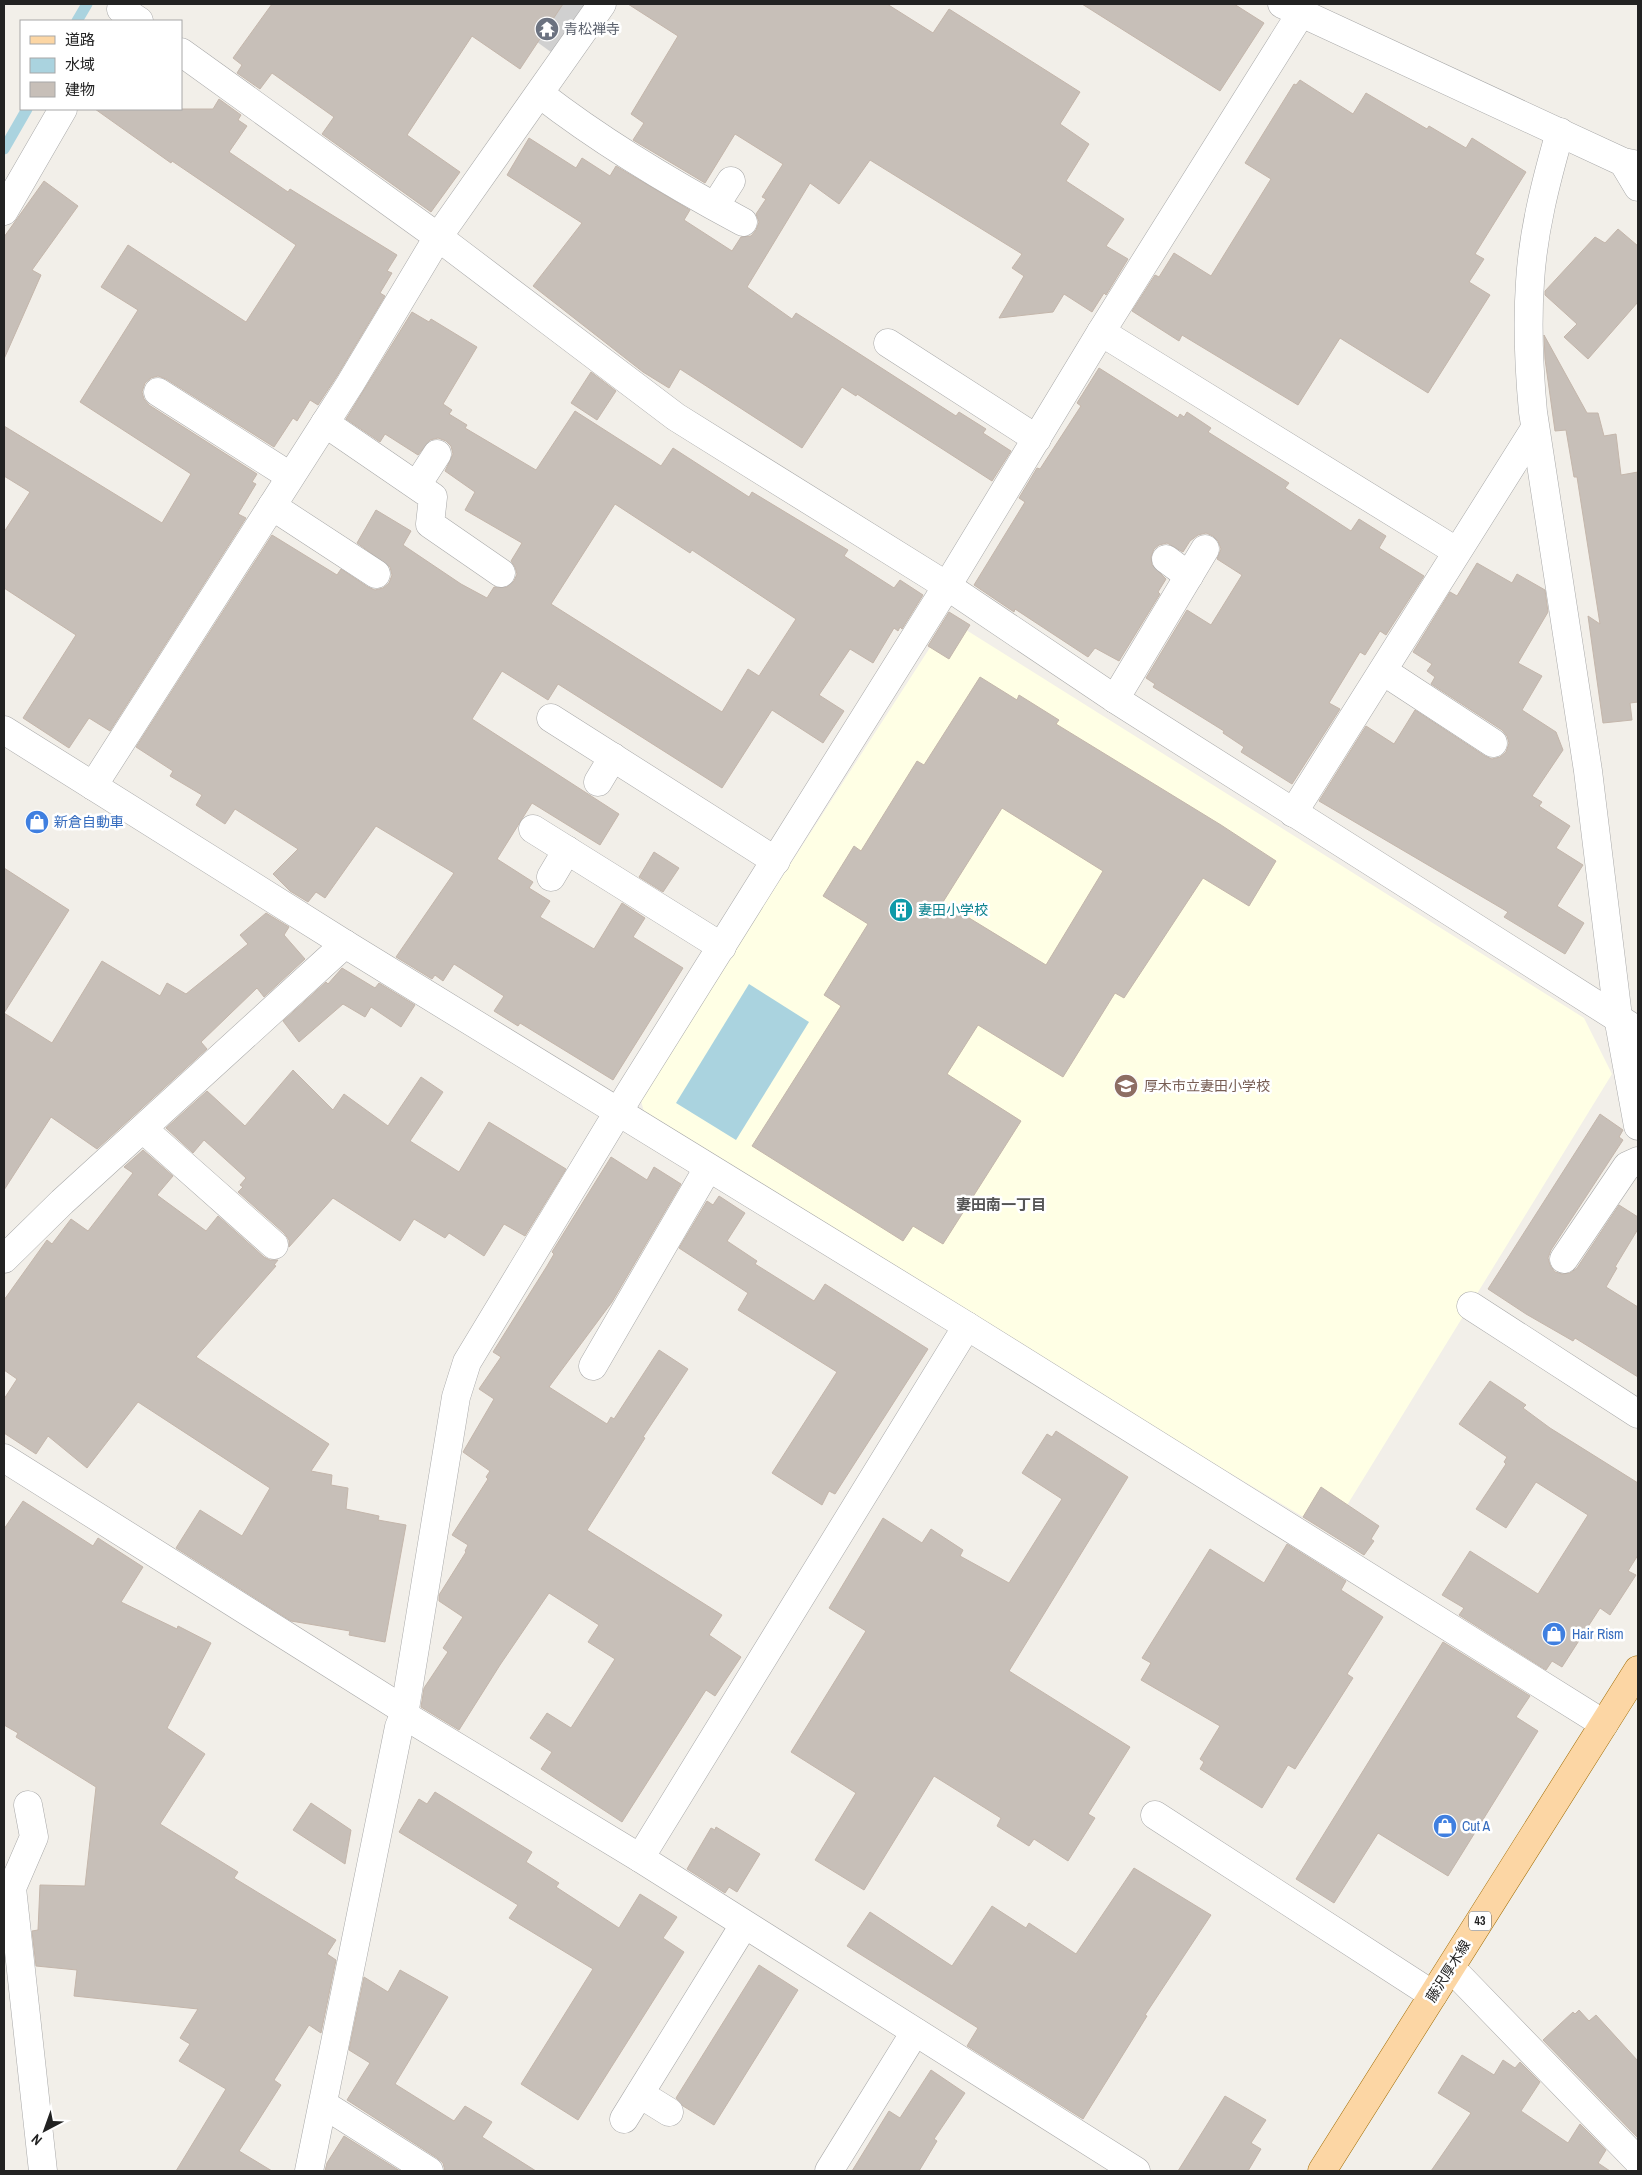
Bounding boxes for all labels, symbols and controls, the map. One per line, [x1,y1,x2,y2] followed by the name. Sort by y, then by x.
[534,16,560,42] temple icon: 青松禅寺
[20,20,182,110] legend
[564,20,620,38] place label: 青松禅寺
[65,29,95,50] text: 道路
[65,54,95,75] text: 水域
[65,79,95,100] text: 建物
[24,809,50,835] shop icon: 新倉自動車
[54,813,124,831] place label: 新倉自動車
[888,897,914,923] building icon: 妻田小学校
[918,901,988,919] place label: 妻田小学校
[1113,1073,1139,1099] school or university icon: 厚木市立妻田小学校
[1144,1077,1270,1095] place label: 厚木市立妻田小学校
[956,1194,1046,1215] district label: 妻田南一丁目
[1541,1621,1567,1647] shop icon: Hair Rism
[1572,1625,1624,1643] place label: Hair Rism
[1432,1813,1458,1839] shop icon: Cut A
[1462,1817,1490,1835] place label: Cut A
[1469,1912,1491,1930] road number: 43
[1422,1937,1474,2005] street label: 藤沢厚木線
[20,2105,70,2155] north arrow
[27,2130,46,2149] text: N

